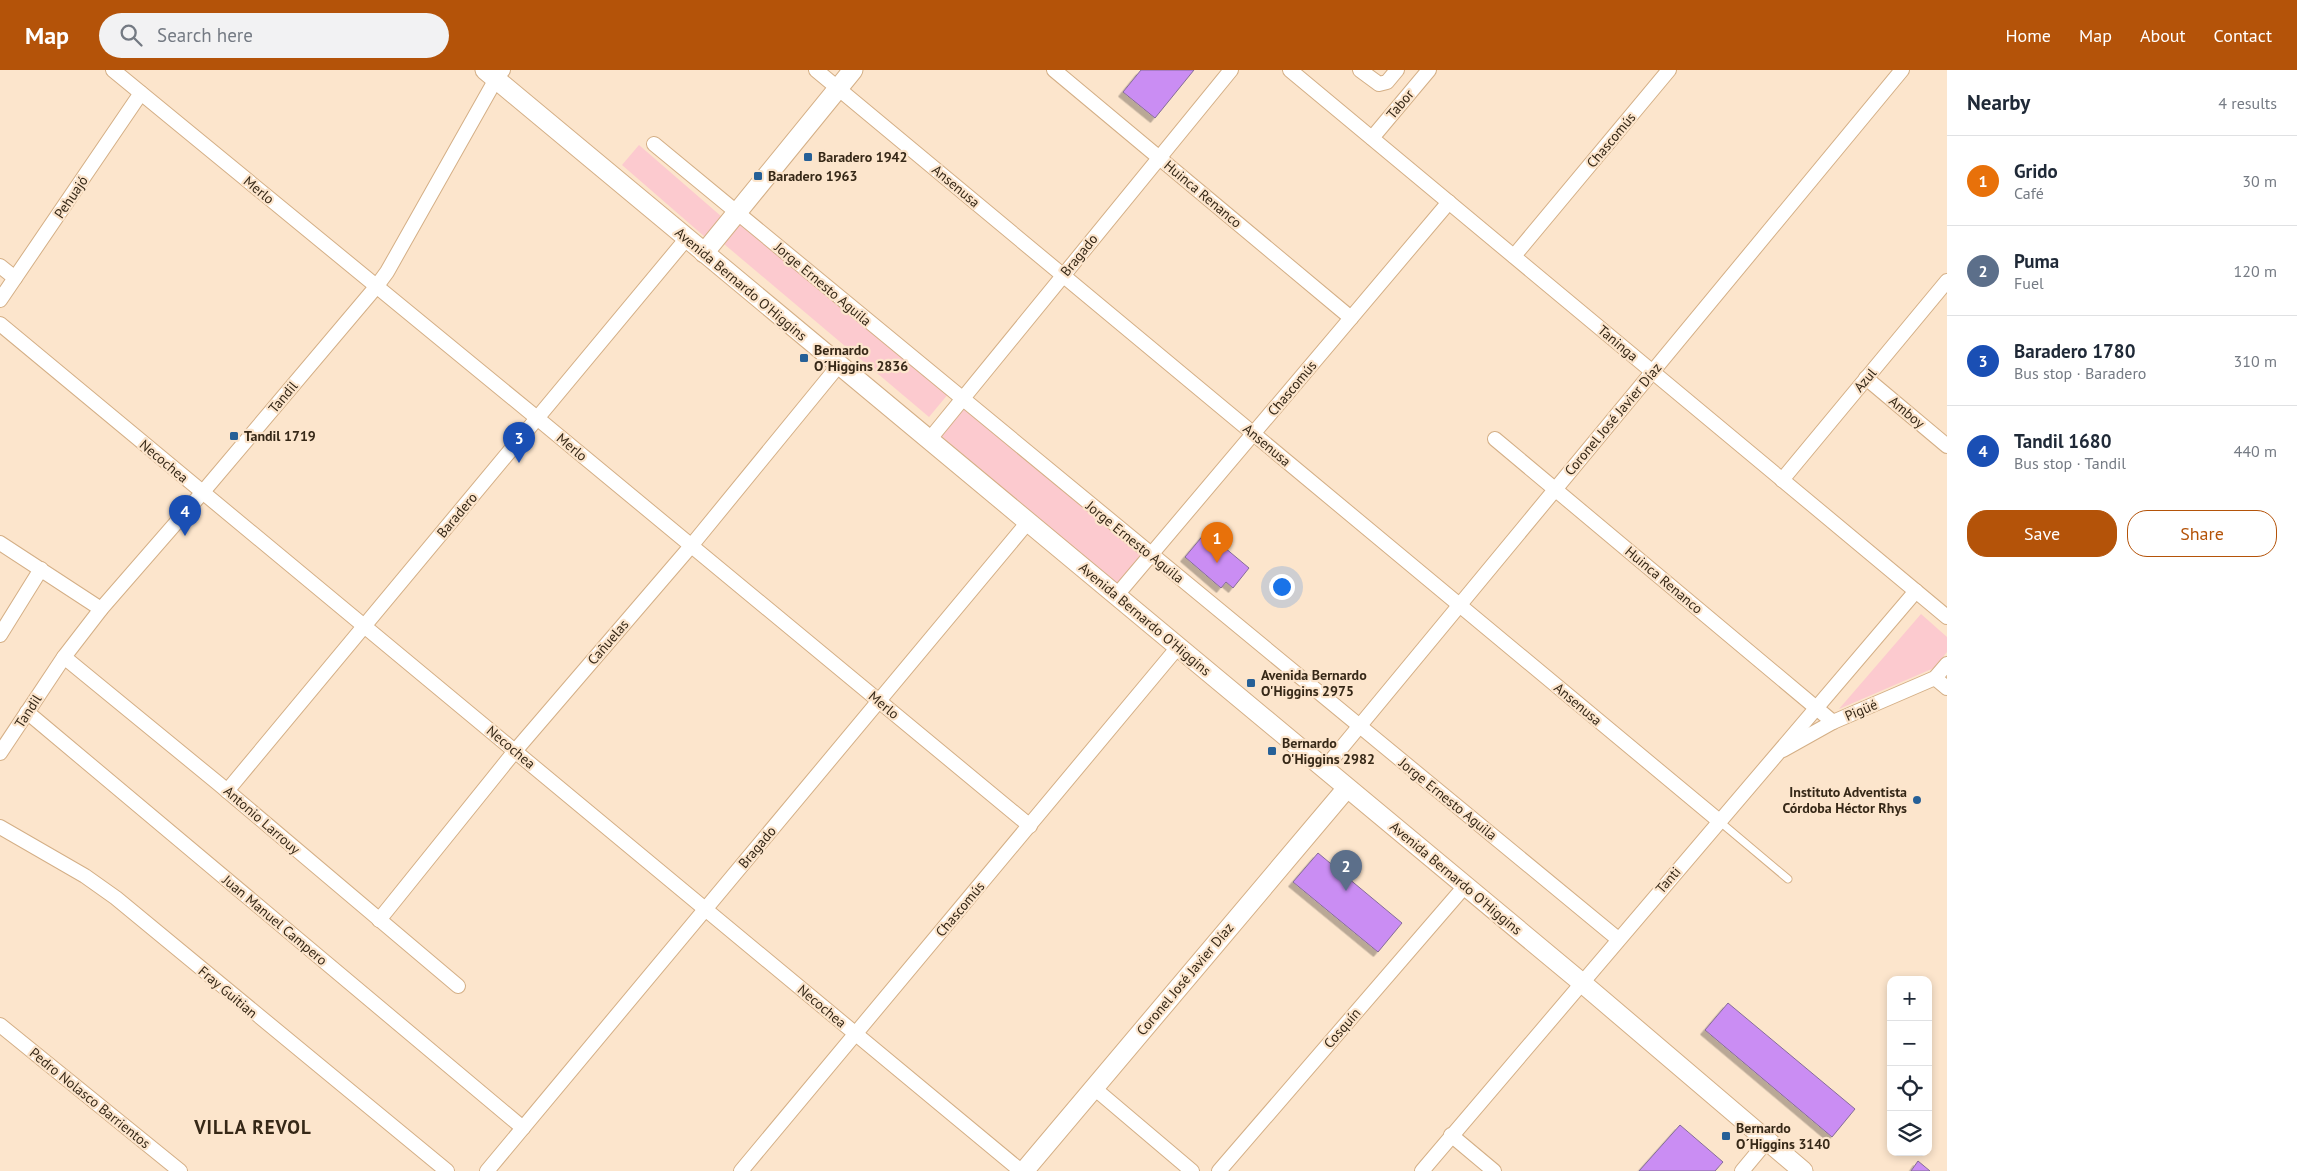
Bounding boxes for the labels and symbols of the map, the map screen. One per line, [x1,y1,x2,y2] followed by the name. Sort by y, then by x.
[1382,85,1418,122] street label: Tabor
[1583,109,1639,171] street label: Chascomús
[818,148,907,166] place label: Baradero 1942
[802,151,814,163] marker: Baradero 1942
[1160,156,1246,232] street label: Huinca Renanco
[928,161,984,211] street label: Ansenusa
[768,167,857,185] place label: Baradero 1963
[752,170,764,182] marker: Baradero 1963
[50,172,92,222] street label: Pehuajó
[240,172,278,208] street label: Merlo
[671,223,811,345] street label: Avenida Bernardo O'Higgins
[1056,230,1102,280] street label: Bragado
[770,238,875,330] street label: Jorge Ernesto Aguila
[1594,321,1642,365] street label: Taninga
[814,341,908,375] place label: Bernardo O´Higgins 2836
[798,352,810,364] marker: Bernardo O´Higgins 2836
[1264,357,1320,419] street label: Chascomús
[1561,359,1665,479] street label: Coronel José Javier Díaz
[1850,364,1880,396] street label: Azul
[264,377,302,417] street label: Tandil
[1886,392,1929,432] street label: Amboy
[1239,420,1295,470] street label: Ansenusa
[503,422,535,463] pin: 3
[244,427,316,445] place label: Tandil 1719
[553,429,591,465] street label: Merlo
[228,430,240,442] marker: Tandil 1719
[136,435,192,487] street label: Necochea
[433,489,481,541] street label: Baradero
[169,495,201,536] pin: 4
[1082,496,1188,587] street label: Jorge Ernesto Aguila
[1201,522,1233,563] pin: 1
[1621,542,1707,618] street label: Huinca Renanco
[1075,558,1215,680] street label: Avenida Bernardo O'Higgins
[1269,574,1295,600] your location
[584,616,633,668] street label: Cañuelas
[1261,666,1367,700] place label: Avenida Bernardo O'Higgins 2975
[1245,677,1257,689] marker: Avenida Bernardo O'Higgins 2975
[1550,679,1606,729] street label: Ansenusa
[865,687,903,723] street label: Merlo
[11,691,45,731] street label: Tandil
[1842,695,1880,725] street label: Pigüé
[483,721,539,773] street label: Necochea
[1282,734,1375,768] place label: Bernardo O'Higgins 2982
[1266,745,1278,757] marker: Bernardo O'Higgins 2982
[1395,753,1501,844] street label: Jorge Ernesto Aguila
[220,782,304,858] street label: Antonio Larrouy
[1783,783,1907,817] place label: Instituto Adventista Córdoba Héctor Rhys
[1911,794,1923,806] marker: Instituto Adventista Córdoba Héctor Rhys
[1386,817,1526,939] street label: Avenida Bernardo O'Higgins
[734,822,780,872] street label: Bragado
[1330,850,1362,891] pin: 2
[1652,863,1684,897] street label: Tanti
[218,870,331,969] street label: Juan Manuel Campero
[932,878,988,940] street label: Chascomús
[1133,919,1237,1039] street label: Coronel José Javier Díaz
[195,962,261,1022] street label: Fray Guitian
[794,980,850,1032] street label: Necochea
[1320,1004,1364,1052] street label: Cosquín
[26,1044,154,1152] street label: Pedro Nolasco Barrientos
[193,1115,312,1139] district label: VILLA REVOL
[1736,1119,1830,1153] place label: Bernardo O´Higgins 3140
[1720,1130,1732,1142] marker: Bernardo O´Higgins 3140

